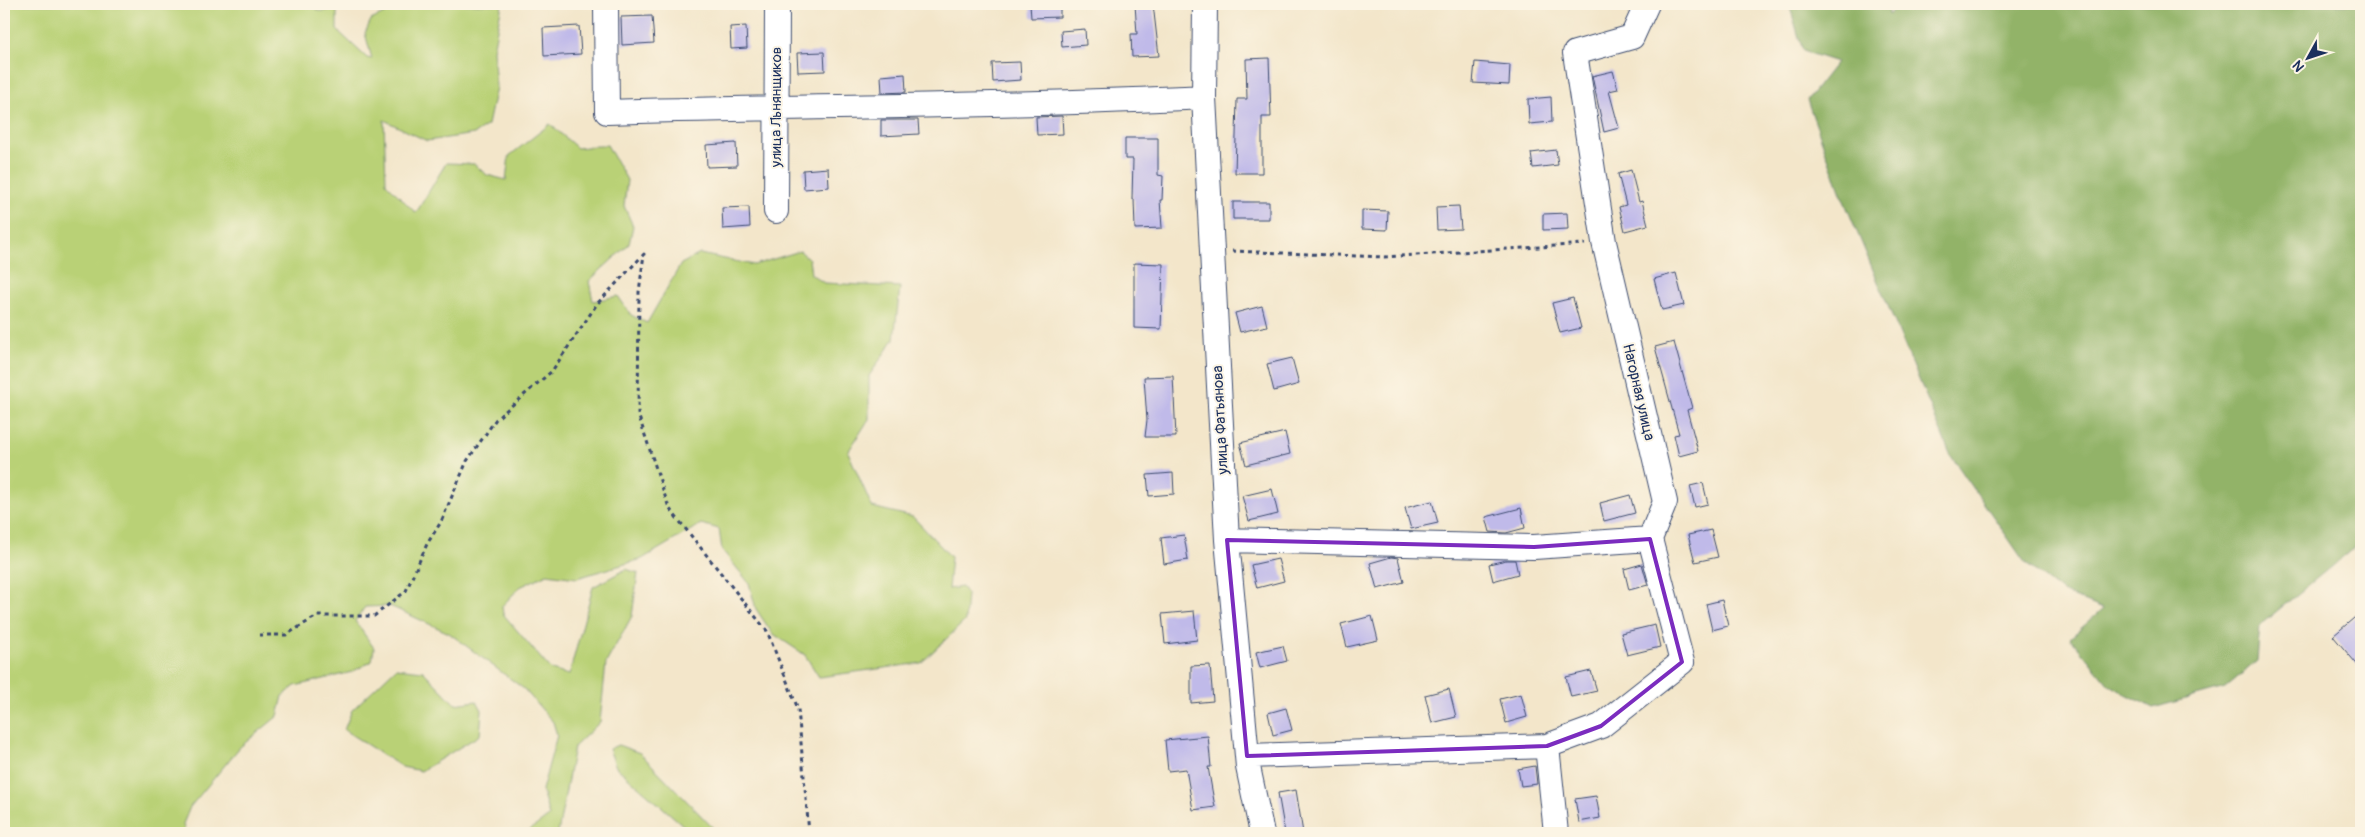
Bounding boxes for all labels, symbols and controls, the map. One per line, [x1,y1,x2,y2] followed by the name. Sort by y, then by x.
[2282,32,2332,82] north arrow
[767,47,786,168] street label: улица Льнянщиков
[2289,57,2308,75] text: N
[1618,342,1659,442] street label: Нагорная улица
[1208,365,1233,476] street label: улица Фатьянова

